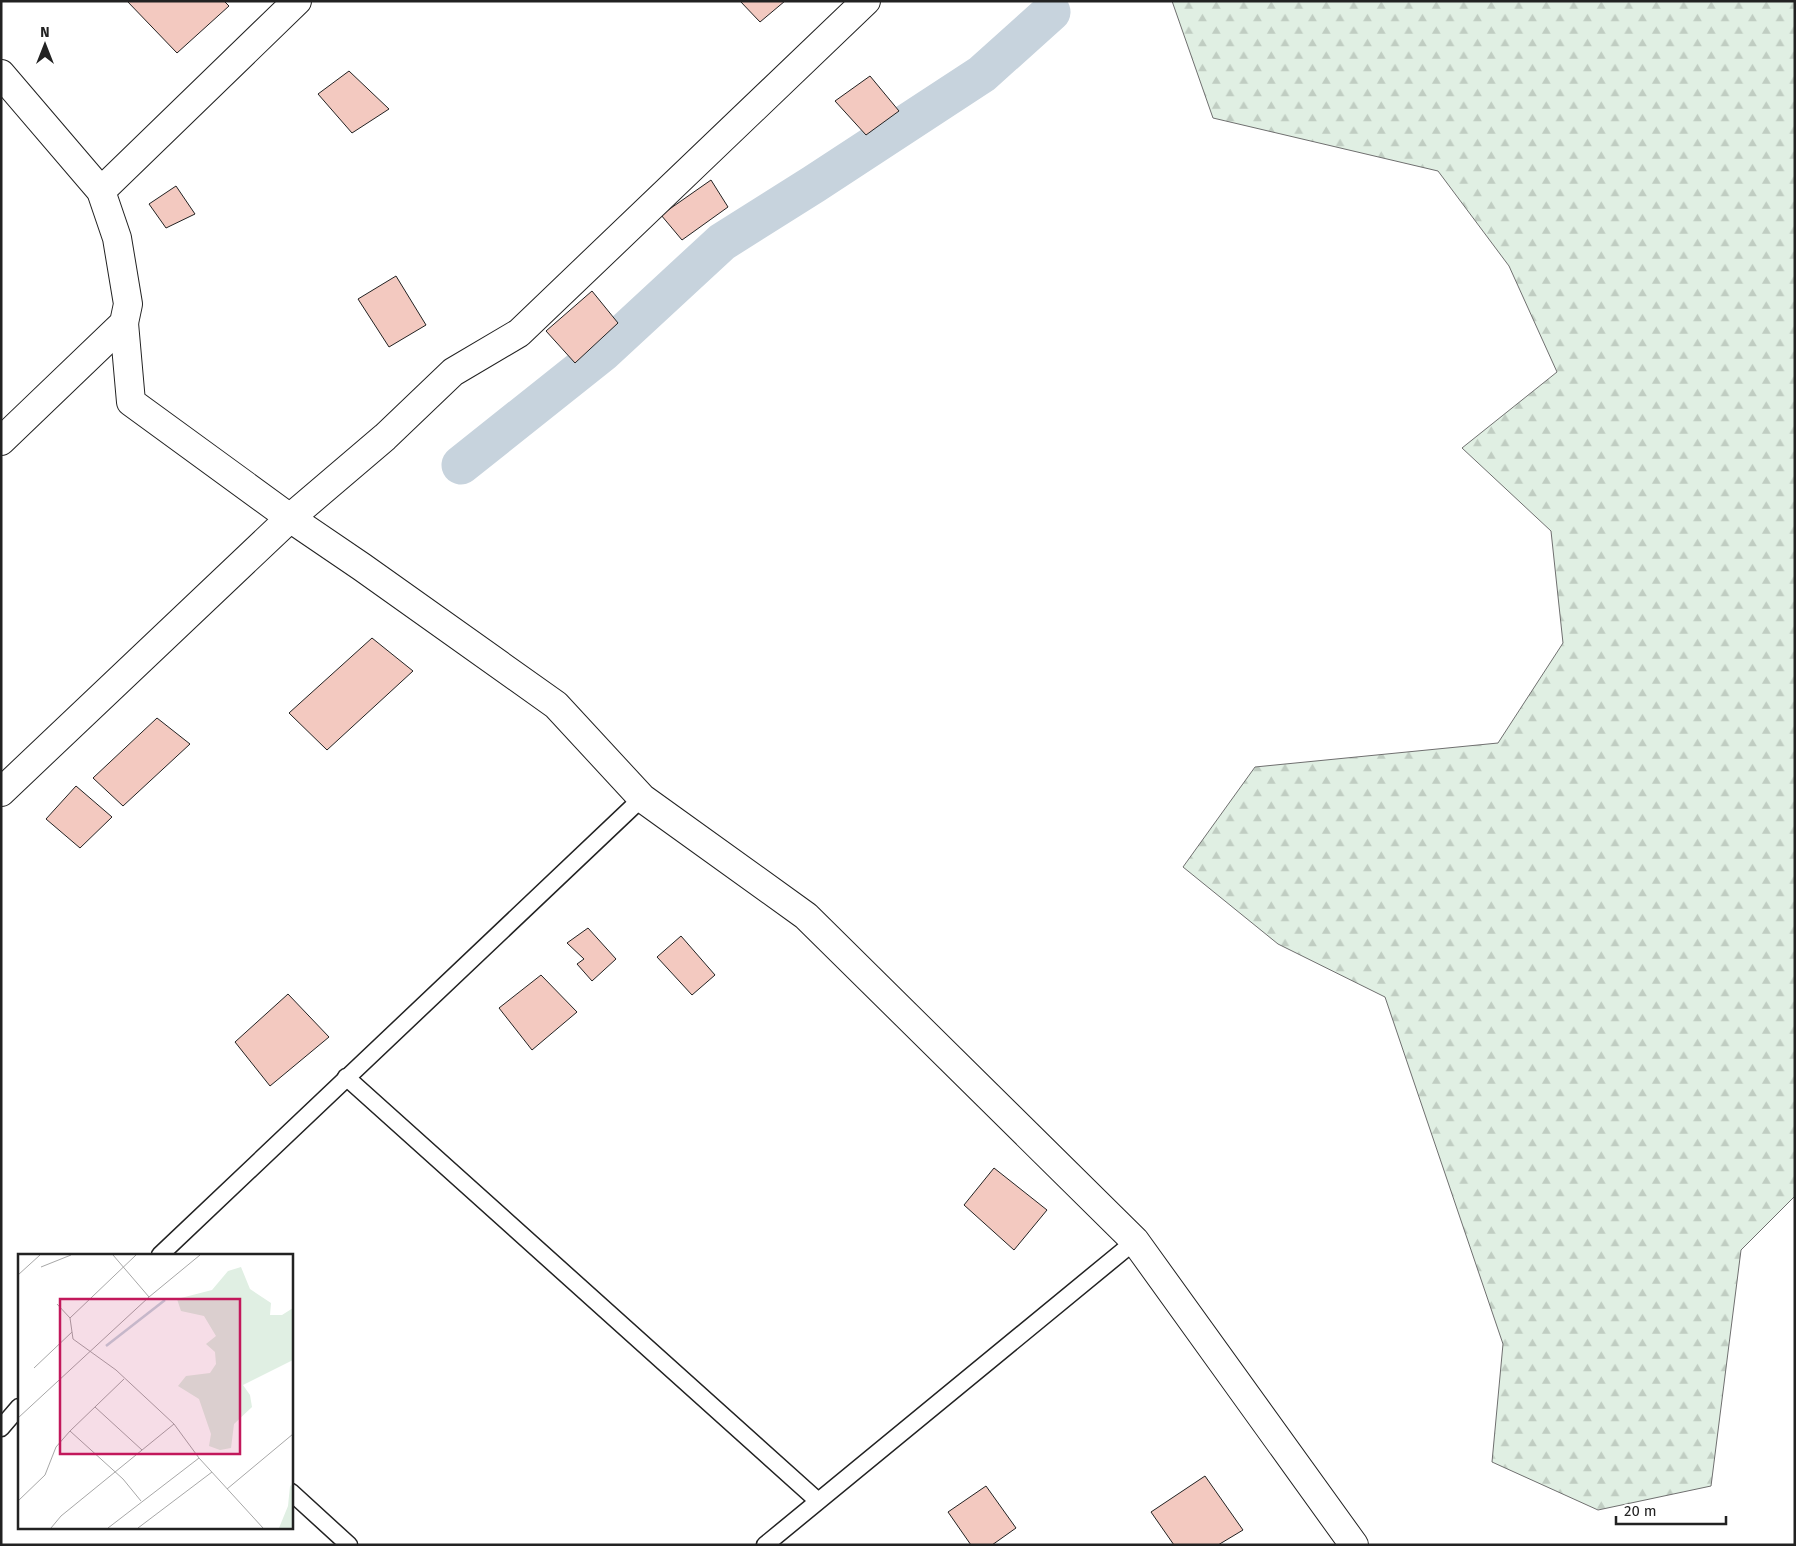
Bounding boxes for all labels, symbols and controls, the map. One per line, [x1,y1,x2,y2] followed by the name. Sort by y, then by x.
[20,20,70,70] north arrow
[40,24,50,41] text: N
[18,1254,292,1528] inset map
[1616,1494,1726,1526] scale bar
[1624,1502,1657,1520] text: 20 m

